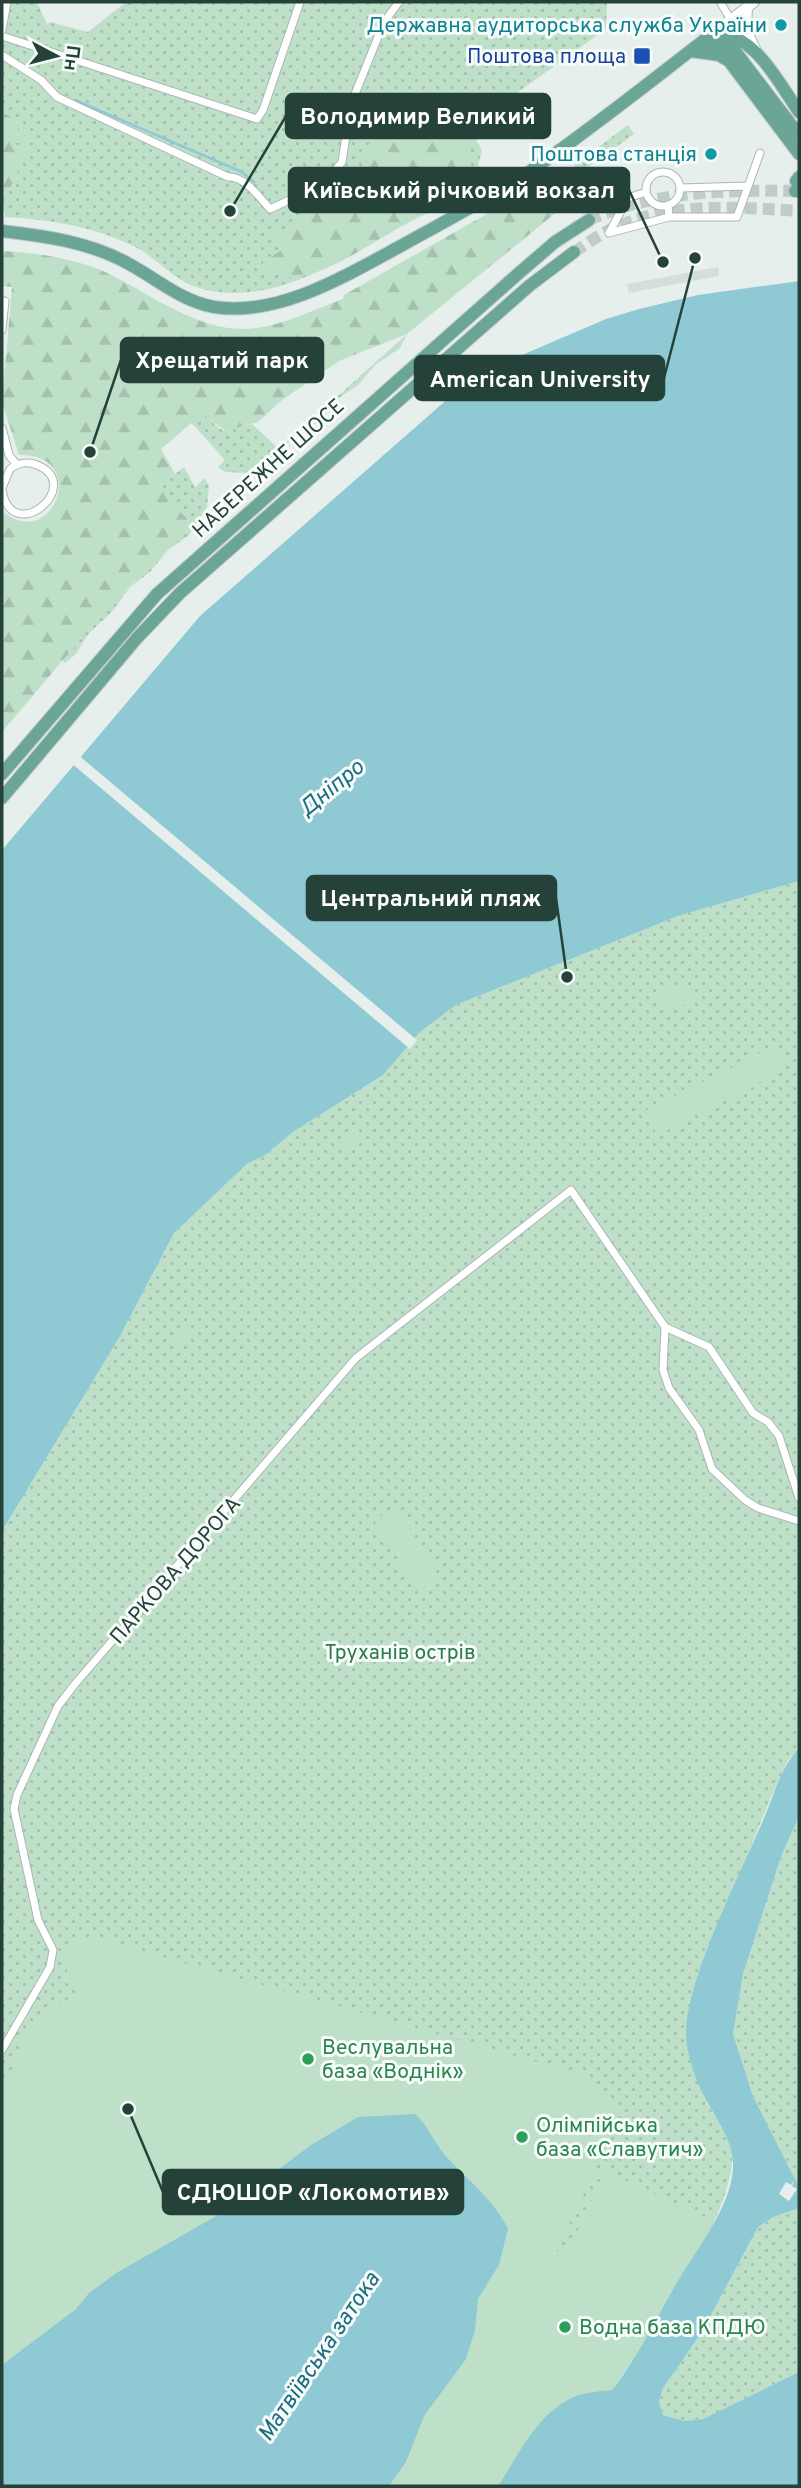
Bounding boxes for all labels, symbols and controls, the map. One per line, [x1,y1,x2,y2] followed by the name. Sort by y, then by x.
[366,13,767,40] place label: Державна аудиторська служба України
[773,17,789,33] marker: Державна аудиторська служба України
[21,21,91,91] north arrow
[57,44,84,72] text: Пн
[467,44,626,71] place label: Поштова площа
[632,46,652,66] marker: Поштова площа
[286,94,550,138] callout: Володимир Великий
[300,104,536,133] text: Володимир Великий
[530,142,697,169] place label: Поштова станція
[703,146,719,162] marker: Поштова станція
[289,168,629,212] callout: Київський річковий вокзал
[303,178,615,207] text: Київський річковий вокзал
[121,338,323,382] callout: Хрещатий парк
[135,348,309,377] text: Хрещатий парк
[415,356,664,400] callout: American University
[429,367,651,396] text: American University
[187,394,351,545] street label: НАБЕРЕЖНЕ ШОСЕ
[294,753,372,824] water label: Дніпро
[307,876,556,920] callout: Центральний пляж
[321,886,541,915] text: Центральний пляж
[105,1492,248,1650] street label: ПАРКОВА ДОРОГА
[324,1640,476,1667] park label: Труханів острів
[322,2035,464,2086] place label: Веслувальна база «Воднік»
[300,2051,316,2067] marker: Веслувальна база «Воднік»
[536,2113,704,2164] place label: Олімпійська база «Славутич»
[514,2129,530,2145] marker: Олімпійська база «Славутич»
[163,2170,463,2214] callout: СДЮШОР «Локомотив»
[177,2180,449,2209] text: СДЮШОР «Локомотив»
[253,2267,388,2448] water label: Матвіївська затока
[579,2315,766,2342] place label: Водна база КПДЮ
[557,2319,573,2335] marker: Водна база КПДЮ

